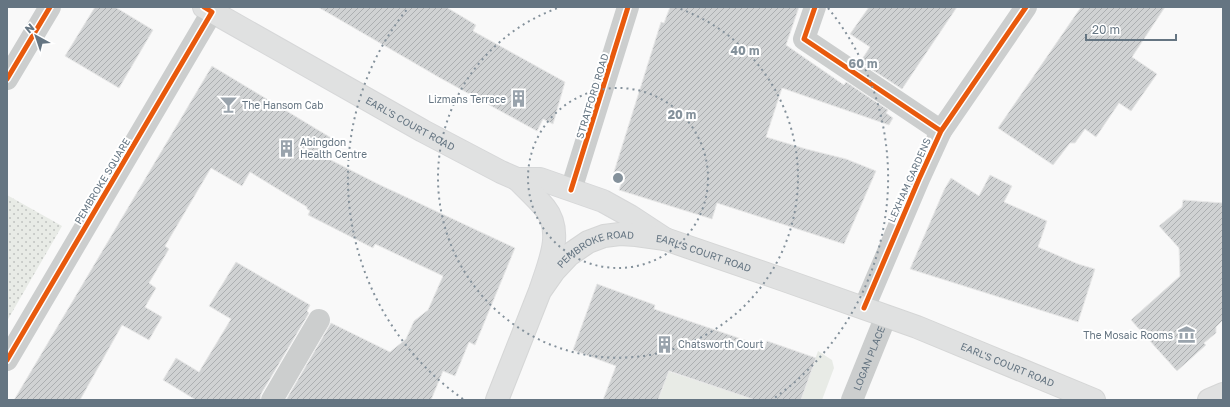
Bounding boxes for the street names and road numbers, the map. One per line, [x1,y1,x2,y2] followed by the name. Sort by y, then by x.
[573,52,611,140] street label: STRATFORD ROAD
[364,94,457,153] street label: EARL'S COURT ROAD
[72,136,132,226] street label: PEMBROKE SQUARE
[885,136,933,224] street label: LEXHAM GARDENS
[554,228,634,270] street label: PEMBROKE ROAD
[655,232,753,274] street label: EARL'S COURT ROAD
[850,324,887,392] street label: LOGAN PLACE
[959,340,1056,389] street label: EARL'S COURT ROAD

